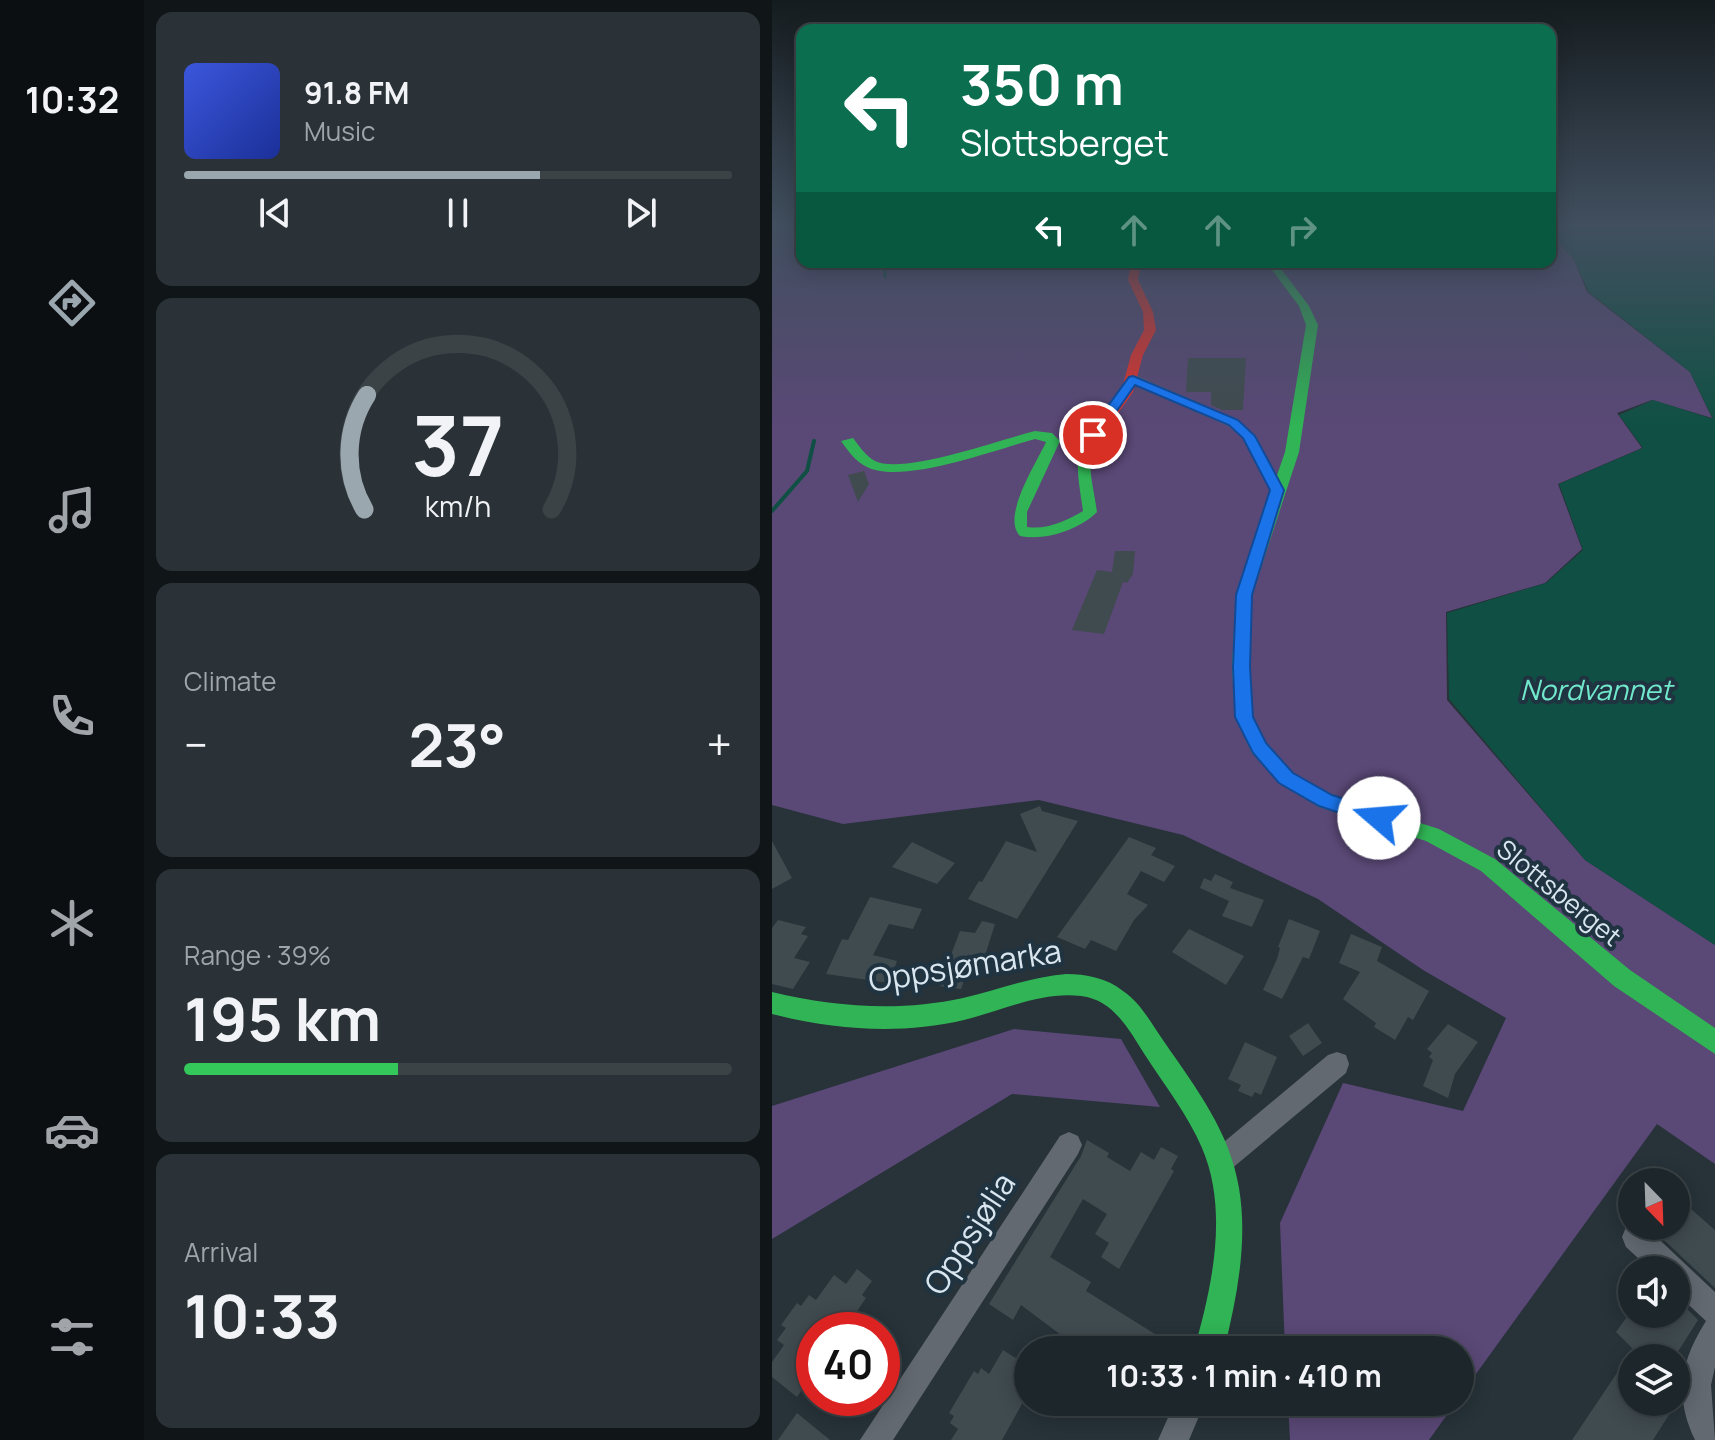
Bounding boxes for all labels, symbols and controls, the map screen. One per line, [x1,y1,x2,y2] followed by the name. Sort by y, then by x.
[960,45,1124,122] text: 350 m
[828,56,932,160] icon: left
[304,72,409,113] text: 91.8 FM
[25,75,119,124] text: 10:32
[304,113,375,149] text: Music
[960,118,1169,167] text: Slottsberget
[253,191,297,235] icon: previous
[436,191,480,235] icon: pause
[619,191,663,235] icon: next
[1028,208,1072,252] icon: left
[1112,208,1156,252] icon: ahead
[1196,208,1240,252] icon: ahead
[1280,208,1324,252] icon: right
[44,275,100,331] icon: directions
[412,387,504,501] text: 37
[1059,401,1127,469] pin
[1071,413,1115,457] icon: arrive
[44,482,100,538] icon: music
[425,488,491,527] text: km/h
[184,663,276,699] text: Climate
[1520,670,1675,708] water label: Nordvannet
[44,688,100,744] icon: phone
[408,703,506,785] text: 23°
[184,714,208,774] text: −
[707,714,732,774] text: +
[1337,776,1421,860] position arrow
[1490,831,1630,954] street label: Slottsberget
[44,895,100,951] icon: climate
[865,928,1064,1002] street label: Oppsjømarka
[184,937,331,973] text: Range · 39%
[184,977,381,1059] text: 195 km
[44,1102,100,1158] icon: car
[913,1164,1025,1303] street label: Oppsjølia
[1618,1168,1690,1240] north arrow
[1618,1168,1690,1416] map controls
[184,1234,258,1270] text: Arrival
[1618,1256,1690,1328] button: sound
[184,1274,340,1356] text: 10:33
[44,1309,100,1365] icon: filters
[796,1312,900,1416] speed limit sign: 40
[1618,1344,1690,1416] button: layers
[1106,1355,1382,1396] text: 10:33 · 1 min · 410 m

